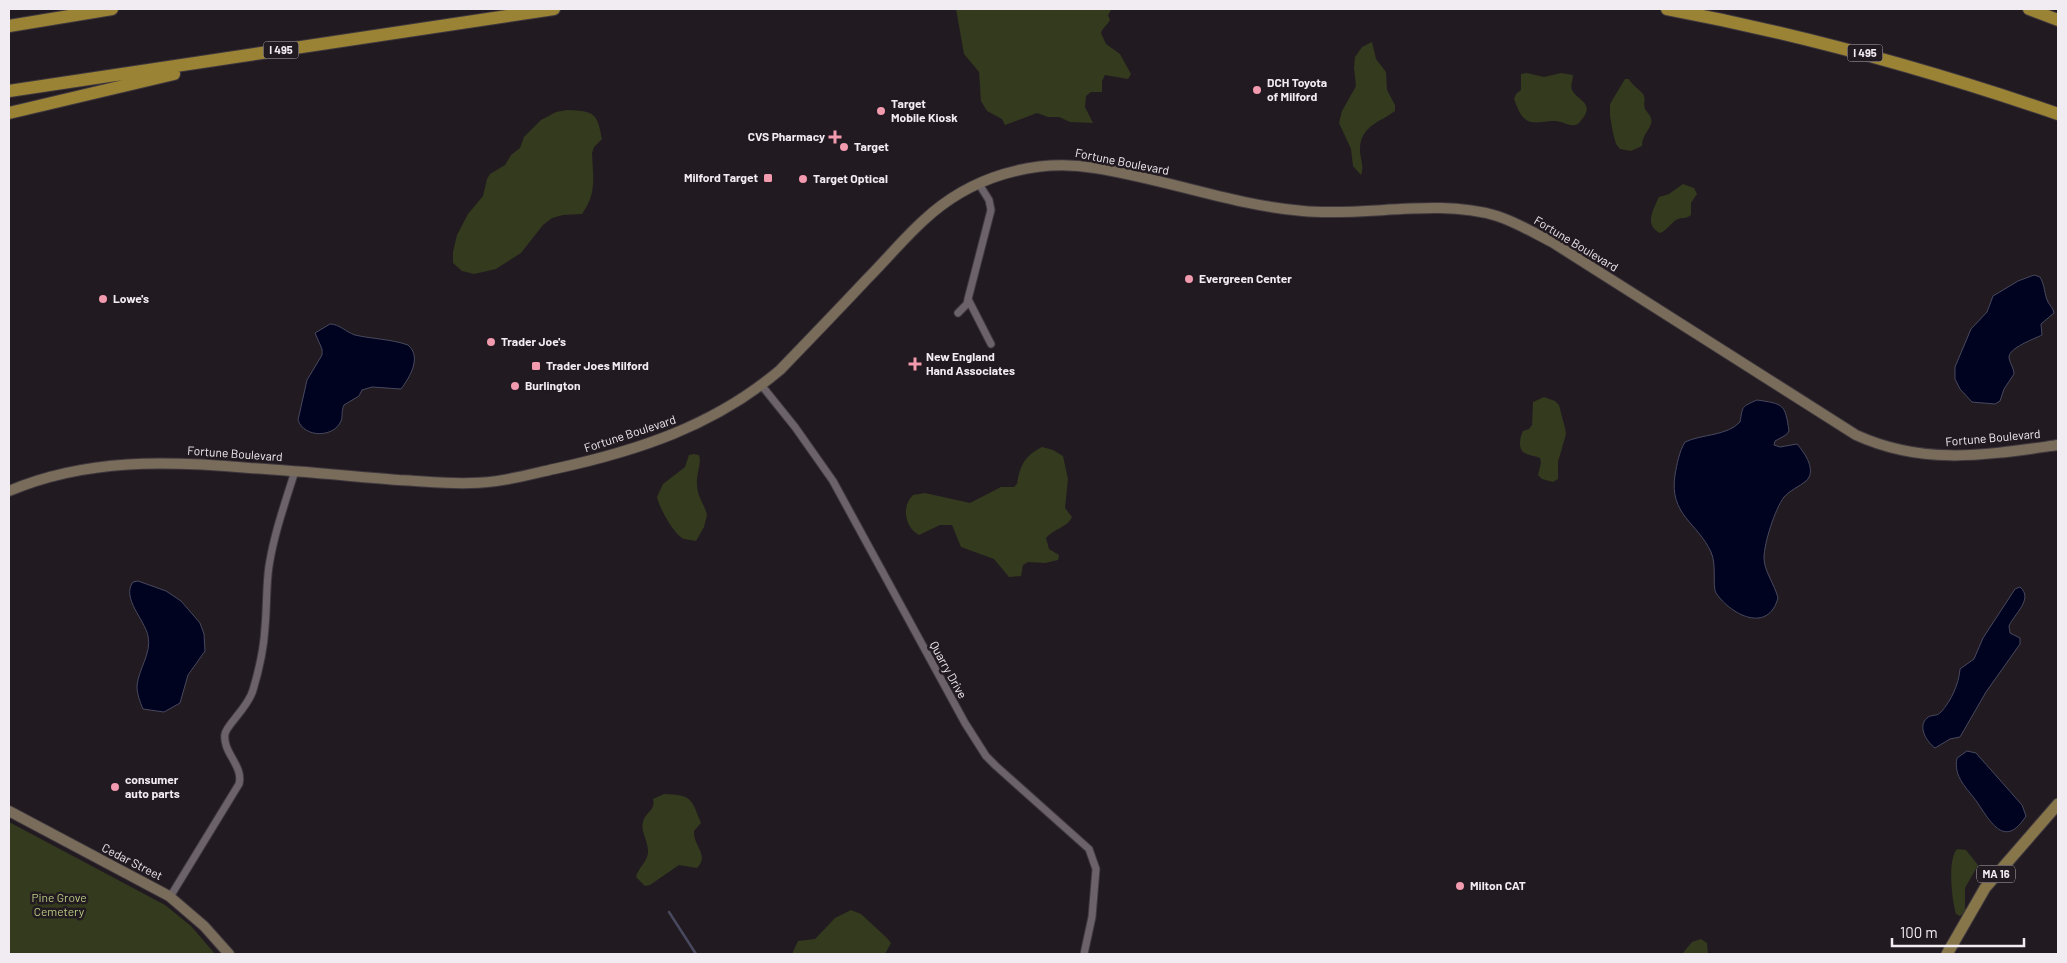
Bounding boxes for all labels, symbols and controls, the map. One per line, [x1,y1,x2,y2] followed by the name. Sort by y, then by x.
[264,42,298,58] road number: I 495
[1848,44,1882,62] road number: I 495
[1267,75,1327,103] place label: DCH Toyota of Milford
[1251,84,1263,96] marker: DCH Toyota of Milford
[891,96,958,124] place label: Target Mobile Kiosk
[875,105,887,117] marker: Target Mobile Kiosk
[748,129,825,143] place label: CVS Pharmacy
[829,131,841,143] marker: CVS Pharmacy
[854,139,889,153] place label: Target
[838,141,850,153] marker: Target
[1074,145,1170,177] street label: Fortune Boulevard
[684,170,758,184] place label: Milford Target
[813,171,888,185] place label: Target Optical
[762,172,774,184] marker: Milford Target
[797,173,809,185] marker: Target Optical
[1532,213,1621,274] street label: Fortune Boulevard
[1199,271,1292,285] place label: Evergreen Center
[1183,273,1195,285] marker: Evergreen Center
[113,291,149,305] place label: Lowe's
[97,293,109,305] marker: Lowe's
[501,334,566,348] place label: Trader Joe's
[485,336,497,348] marker: Trader Joe's
[926,349,1015,377] place label: New England Hand Associates
[908,357,922,371] marker: New England Hand Associates
[546,358,649,372] place label: Trader Joes Milford
[530,360,542,372] marker: Trader Joes Milford
[525,378,580,392] place label: Burlington
[509,380,521,392] marker: Burlington
[582,412,677,454] street label: Fortune Boulevard
[1945,426,2041,448] street label: Fortune Boulevard
[187,443,283,463] street label: Fortune Boulevard
[927,638,970,701] street label: Quarry Drive
[125,772,180,800] place label: consumer auto parts
[109,781,121,793] marker: consumer auto parts
[100,840,165,882] street label: Cedar Street
[1977,866,2015,882] road number: MA 16
[1470,878,1526,892] place label: Milton CAT
[1454,880,1466,892] marker: Milton CAT
[31,890,87,918] park label: Pine Grove Cemetery
[1892,916,2024,948] scale bar
[1900,923,1938,941] text: 100 m

